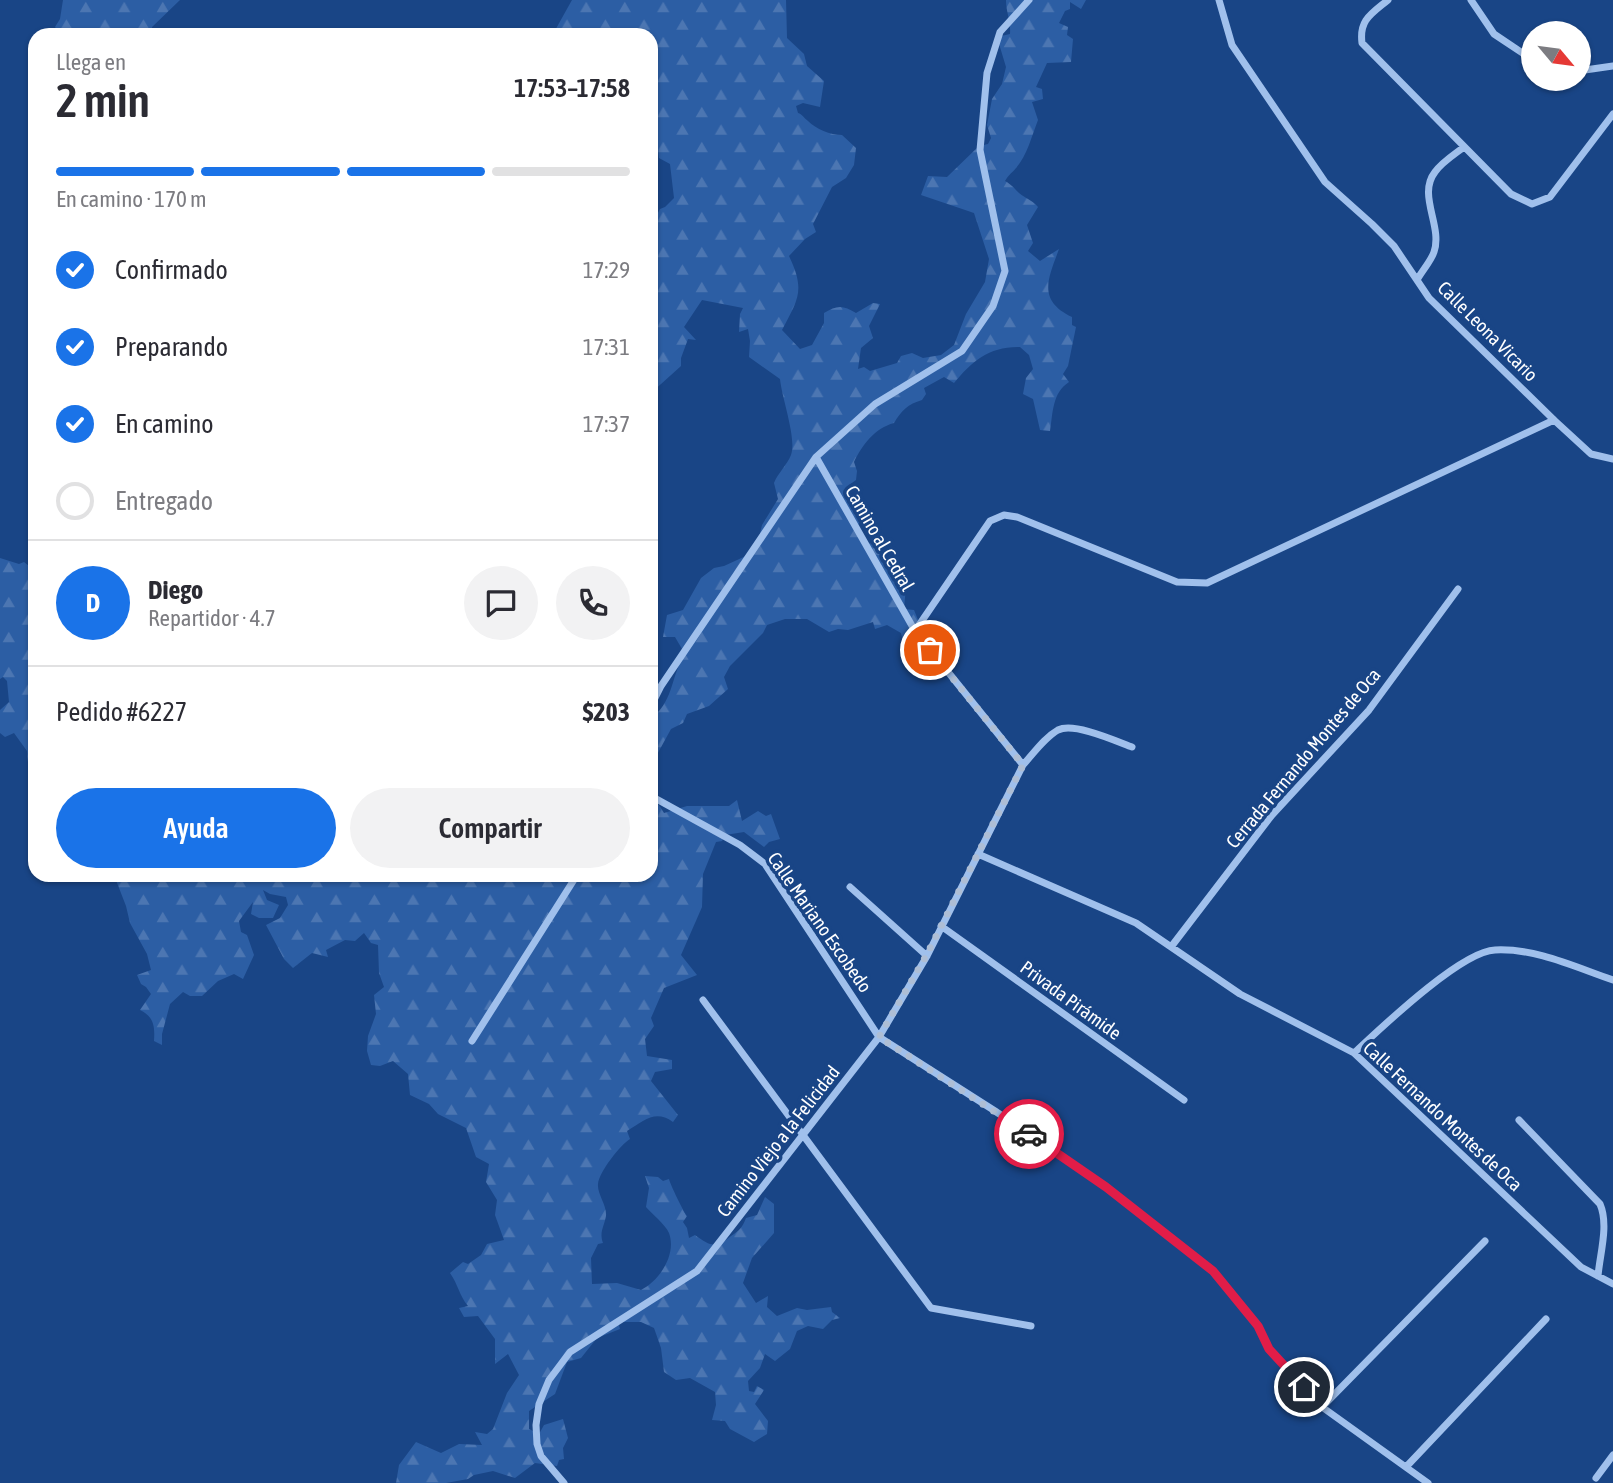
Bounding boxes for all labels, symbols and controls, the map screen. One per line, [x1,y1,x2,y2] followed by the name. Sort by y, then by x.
[1521,21,1591,91] north arrow
[1521,21,1591,91] map controls
[56,49,126,75] text: Llega en
[514,73,630,103] text: 17:53–17:58
[56,74,150,127] text: 2 min
[56,186,207,212] text: En camino · 170 m
[56,251,94,289] icon: check
[115,255,228,285] text: Confirmado
[583,257,630,283] text: 17:29
[1433,276,1543,386] street label: Calle Leona Vicario
[56,328,94,366] icon: check
[115,332,228,362] text: Preparando
[583,334,630,360] text: 17:31
[56,405,94,443] icon: check
[115,409,214,439] text: En camino
[583,411,630,437] text: 17:37
[841,481,919,595] street label: Camino al Cedral
[115,486,213,516] text: Entregado
[464,566,538,640] button: chat
[556,566,630,640] button: phone
[148,575,203,605] text: Diego
[86,588,100,618] text: D
[148,605,275,631] text: Repartidor · 4.7
[900,620,960,680] pin
[911,631,949,669] icon: bag
[1221,664,1385,852] street label: Cerrada Fernando Montes de Oca
[56,697,187,727] text: Pedido #6227
[582,697,630,727] text: $203
[56,788,336,868] button: Ayuda
[350,788,630,868] button: Compartir
[763,848,877,996] street label: Calle Mariano Escobedo
[1016,956,1126,1044] street label: Privada Pirámide
[1359,1037,1527,1195] street label: Calle Fernando Montes de Oca
[712,1061,844,1221] street label: Camino Viejo a la Felicidad
[994,1099,1064,1169] courier
[1010,1115,1048,1153] icon: car
[1274,1357,1334,1417] pin
[1285,1368,1323,1406] icon: home

